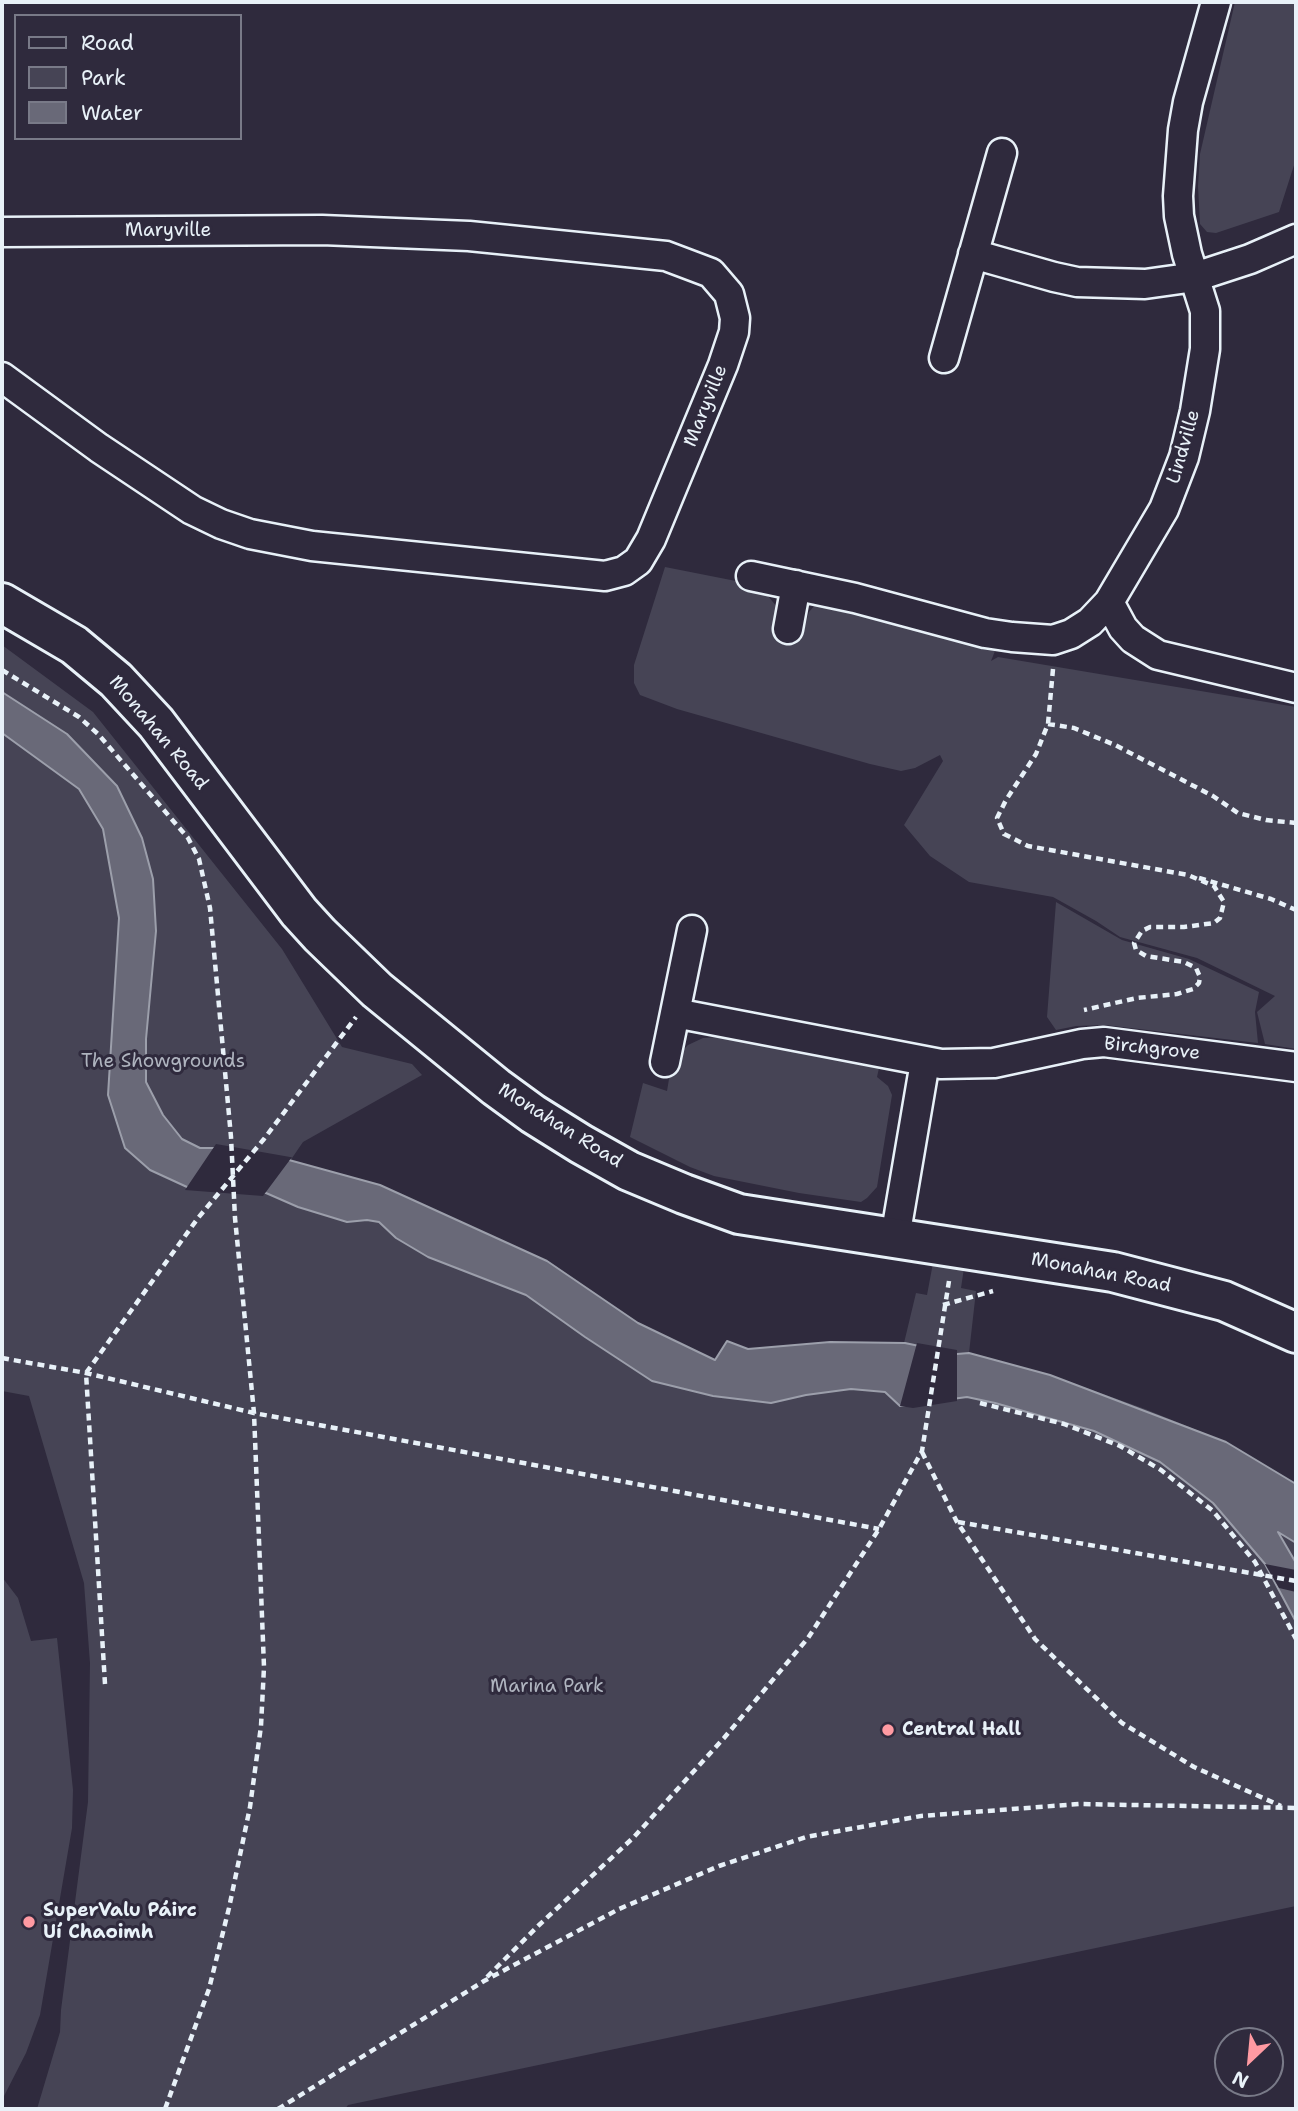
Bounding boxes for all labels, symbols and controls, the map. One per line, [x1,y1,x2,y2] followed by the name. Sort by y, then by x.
[14,14,242,140] legend
[81,29,134,57] text: Road
[81,64,126,92] text: Park
[81,99,143,127] text: Water
[125,220,211,242] street label: Maryville
[679,362,733,450] street label: Maryville
[1163,407,1205,487] street label: Lindville
[104,671,212,795] street label: Monahan Road
[1103,1033,1201,1065] street label: Birchgrove
[81,1051,245,1073] park label: The Showgrounds
[494,1079,626,1173] street label: Monahan Road
[1029,1248,1173,1298] street label: Monahan Road
[490,1676,604,1698] park label: Marina Park
[902,1719,1021,1741] place label: Central Hall
[880,1722,896,1738] marker: Central Hall
[43,1900,197,1944] place label: SuperValu Páirc Uí Chaoimh
[21,1914,37,1930] marker: SuperValu Páirc Uí Chaoimh
[1214,2027,1284,2097] north arrow
[1228,2065,1253,2094] text: N

